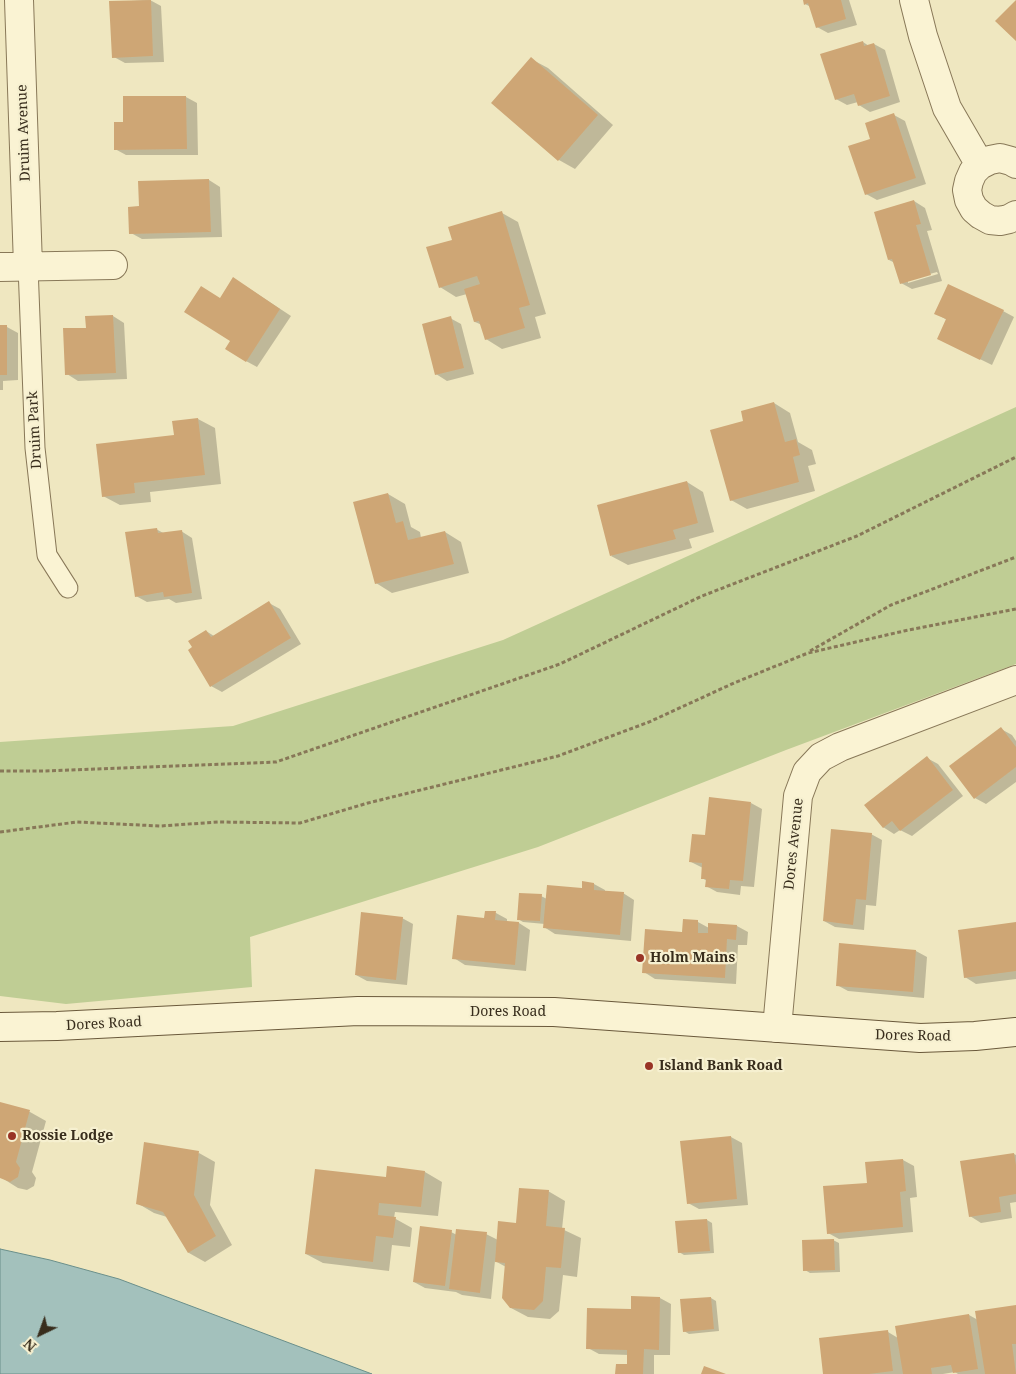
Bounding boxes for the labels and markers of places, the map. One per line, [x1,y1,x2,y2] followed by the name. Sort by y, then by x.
[650,950,735,966] place label: Holm Mains
[634,952,646,964] marker: Holm Mains
[659,1058,782,1074] place label: Island Bank Road
[643,1060,655,1072] marker: Island Bank Road
[22,1128,113,1144] place label: Rossie Lodge
[6,1130,18,1142] marker: Rossie Lodge

